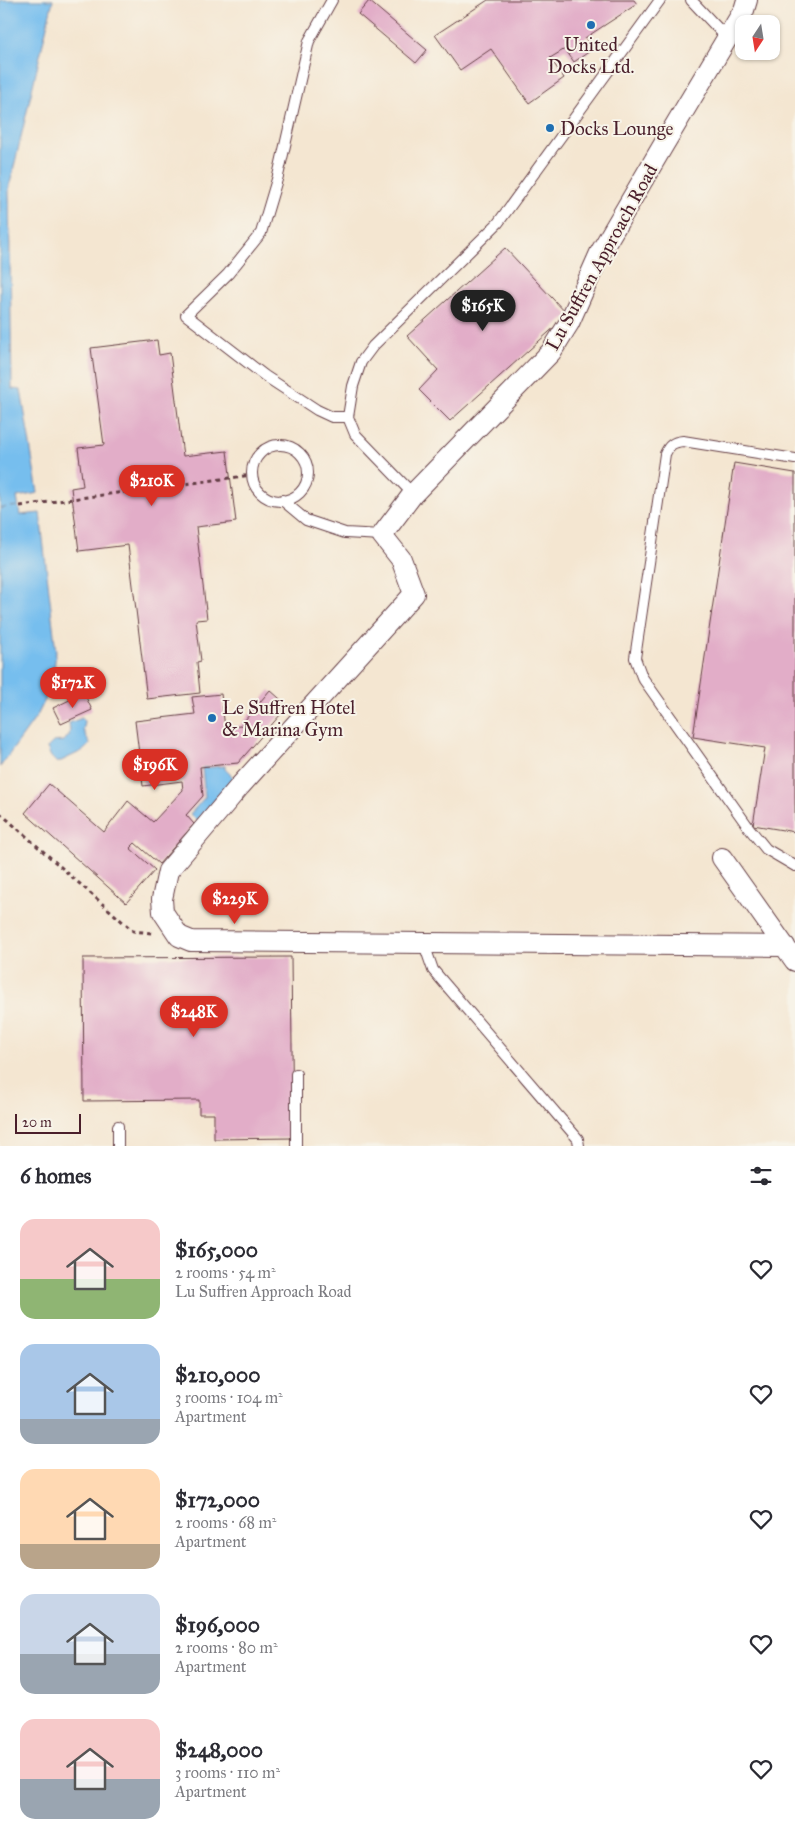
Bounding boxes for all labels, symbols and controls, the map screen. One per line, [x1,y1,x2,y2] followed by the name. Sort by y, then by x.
[735,15,780,60] north arrow
[735,15,780,60] map controls
[585,19,597,31] marker: United Docks Ltd.
[548,33,634,78] place label: United Docks Ltd.
[560,117,674,141] place label: Docks Lounge
[544,122,556,134] marker: Docks Lounge
[541,160,663,354] street label: Lu Suffren Approach Road
[448,290,518,332] pin: $165K
[462,296,504,315] text: $165K
[117,464,187,507] pin: $210K
[130,471,174,490] text: $210K
[38,666,108,709] pin: $172K
[51,673,95,692] text: $172K
[222,696,356,741] place label: Le Suffren Hotel & Marina Gym
[206,712,218,724] marker: Le Suffren Hotel & Marina Gym
[120,748,190,791] pin: $196K
[133,755,177,774] text: $196K
[200,882,270,925] pin: $229K
[212,889,258,908] text: $229K
[159,996,229,1038] pin: $248K
[171,1002,217,1021] text: $248K
[15,1111,81,1134] scale bar
[22,1114,52,1131] text: 20 m
[747,1162,775,1190] icon: filters
[20,1163,92,1189] text: 6 homes
[175,1237,258,1263] text: $165,000
[60,1239,120,1299] icon: home
[747,1255,775,1283] icon: heart
[175,1263,276,1282] text: 2 rooms · 54 m²
[175,1282,352,1301] text: Lu Suffren Approach Road
[175,1362,260,1388] text: $210,000
[60,1364,120,1424] icon: home
[747,1380,775,1408] icon: heart
[175,1388,283,1407] text: 3 rooms · 104 m²
[175,1407,247,1426] text: Apartment
[175,1487,260,1513] text: $172,000
[60,1489,120,1549] icon: home
[747,1505,775,1533] icon: heart
[175,1513,276,1532] text: 2 rooms · 68 m²
[175,1532,247,1551] text: Apartment
[175,1612,260,1638] text: $196,000
[60,1614,120,1674] icon: home
[747,1630,775,1658] icon: heart
[175,1638,278,1657] text: 2 rooms · 80 m²
[175,1657,247,1676] text: Apartment
[175,1737,263,1763] text: $248,000
[60,1739,120,1799] icon: home
[747,1755,775,1783] icon: heart
[175,1763,280,1782] text: 3 rooms · 110 m²
[175,1782,247,1801] text: Apartment

